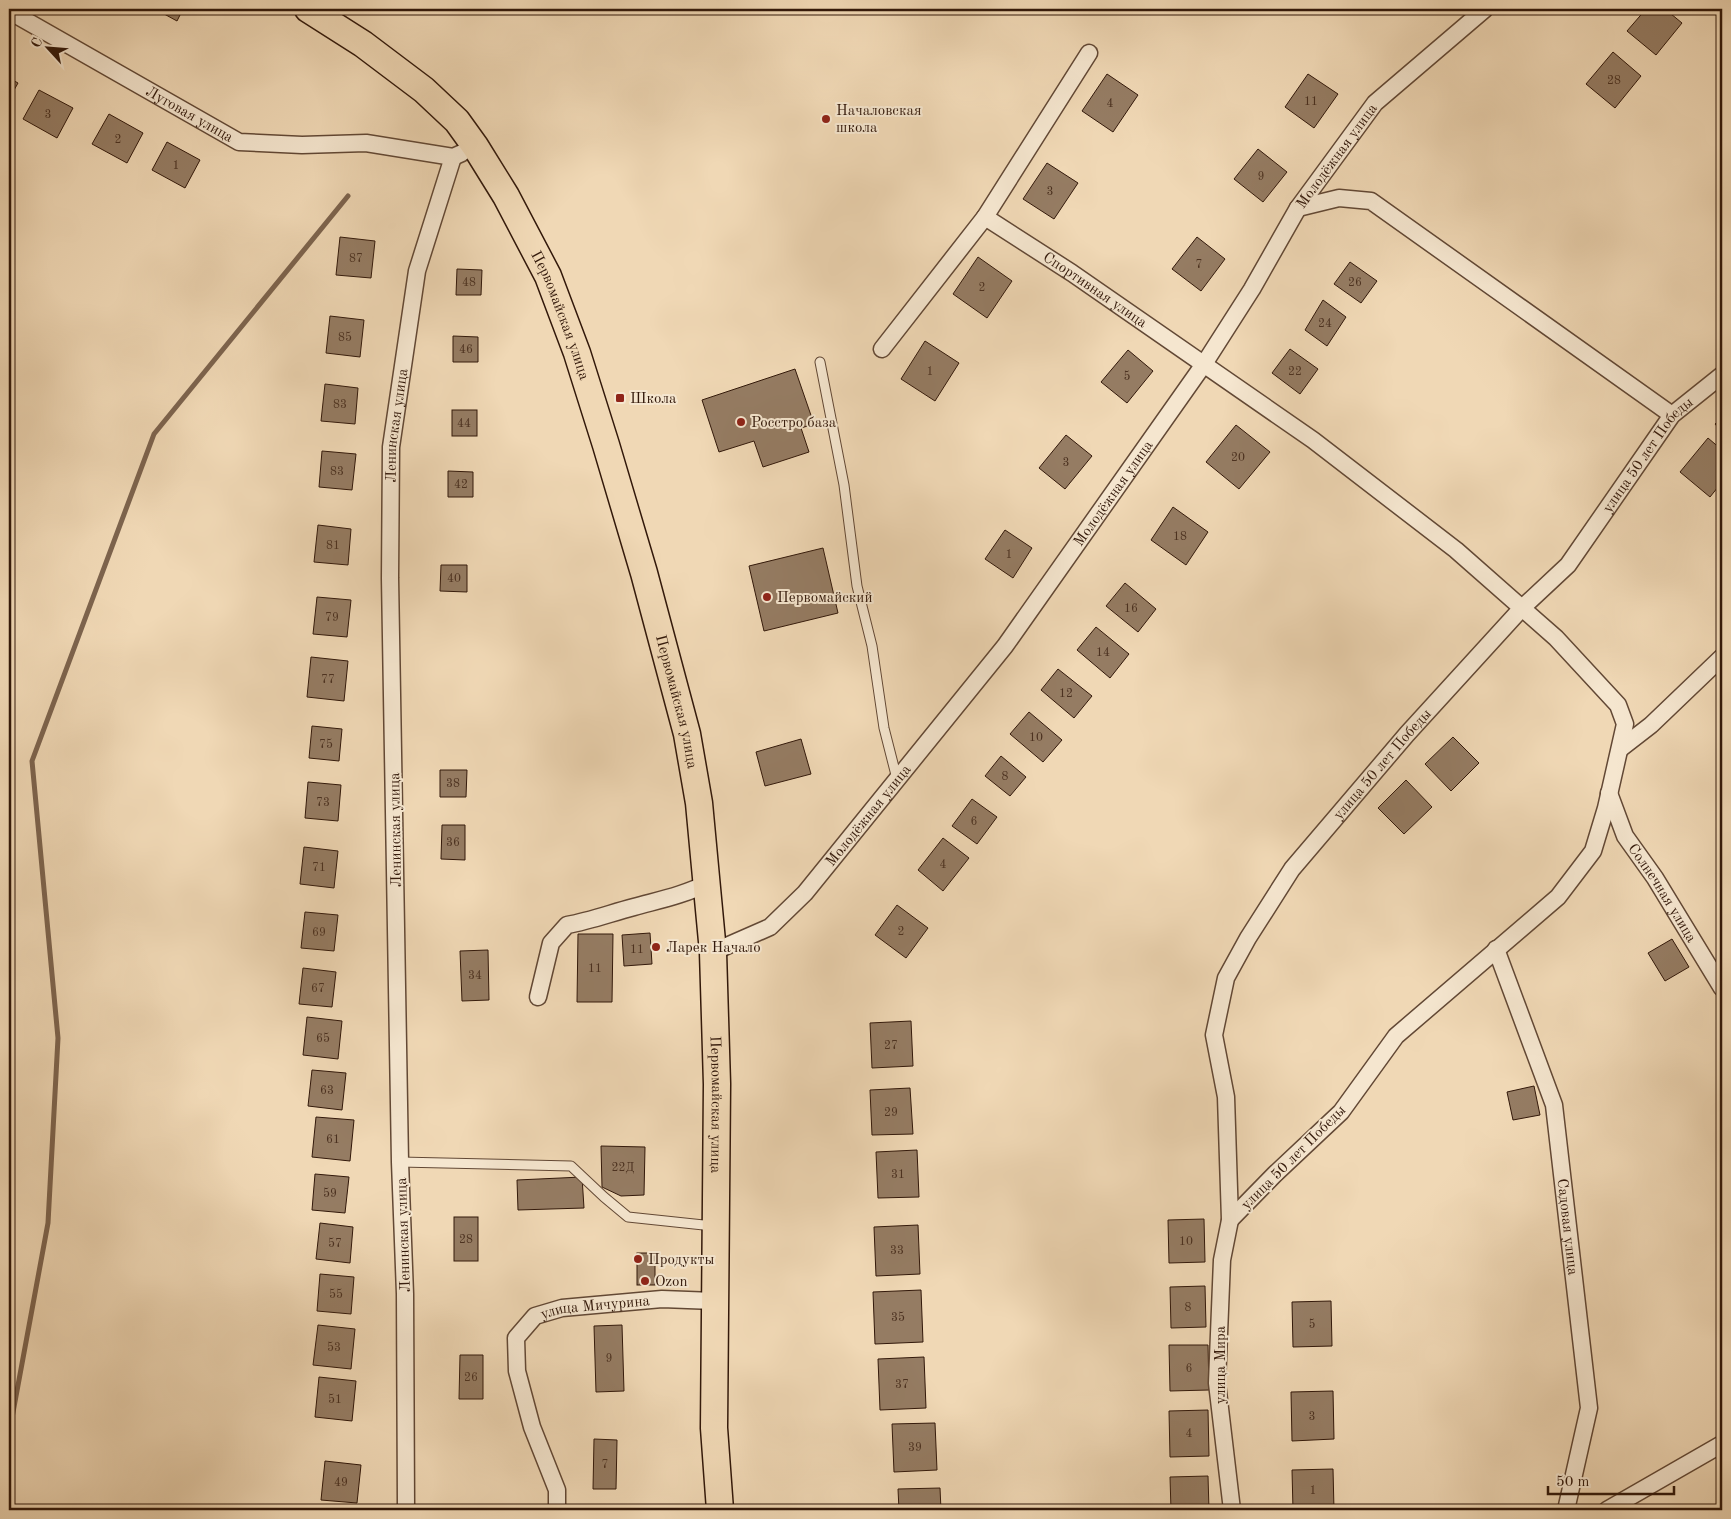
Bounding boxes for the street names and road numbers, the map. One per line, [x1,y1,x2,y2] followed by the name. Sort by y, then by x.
[143,85,236,146] street label: Луговая улица
[1294,101,1381,212] street label: Молодёжная улица
[527,249,591,382] street label: Первомайская улица
[1040,250,1149,332] street label: Спортивная улица
[385,367,412,483] street label: Ленинская улица
[1601,395,1697,516] street label: улица 50 лет Победы
[1072,438,1157,550] street label: Молодёжная улица
[652,634,699,770] street label: Первомайская улица
[1331,707,1435,823] street label: улица 50 лет Победы
[824,762,915,870] street label: Молодёжная улица
[388,772,405,888] street label: Ленинская улица
[1624,842,1699,946] street label: Солнечная улица
[707,1036,723,1174] street label: Первомайская улица
[1239,1103,1349,1213] street label: улица 50 лет Победы
[395,1177,414,1293] street label: Ленинская улица
[1554,1178,1580,1277] street label: Садовая улица
[539,1294,651,1323] street label: улица Мичурина
[1214,1325,1229,1404] street label: улица Мира

